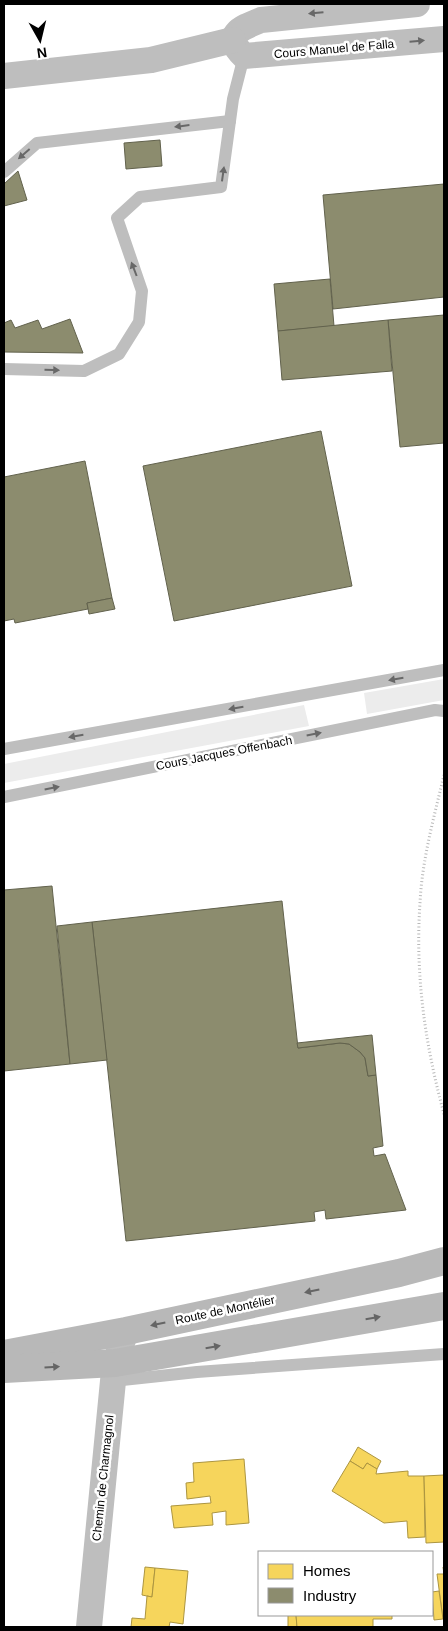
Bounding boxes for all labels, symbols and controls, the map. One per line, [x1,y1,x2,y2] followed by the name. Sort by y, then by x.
[308,10,324,18] one-way arrow
[15,15,65,65] north arrow
[273,37,395,61] street label: Cours Manuel de Falla
[409,37,425,45] one-way arrow
[36,44,48,62] text: N
[173,122,189,130] one-way arrow
[19,148,31,160] one-way arrow
[219,166,227,182] one-way arrow
[129,262,137,276] one-way arrow
[45,367,61,375] one-way arrow
[388,675,404,683] one-way arrow
[228,704,244,712] one-way arrow
[306,730,322,738] one-way arrow
[68,733,84,741] one-way arrow
[155,733,293,773] street label: Cours Jacques Offenbach
[44,783,60,791] one-way arrow
[304,1287,319,1295] one-way arrow
[174,1293,276,1327] street label: Route de Montélier
[366,1314,382,1322] one-way arrow
[151,1320,166,1328] one-way arrow
[206,1343,222,1351] one-way arrow
[45,1363,61,1371] one-way arrow
[89,1414,117,1542] street label: Chemin de Charmagnol
[258,1551,433,1616] legend
[303,1562,351,1579] text: Homes
[303,1587,357,1604] text: Industry

